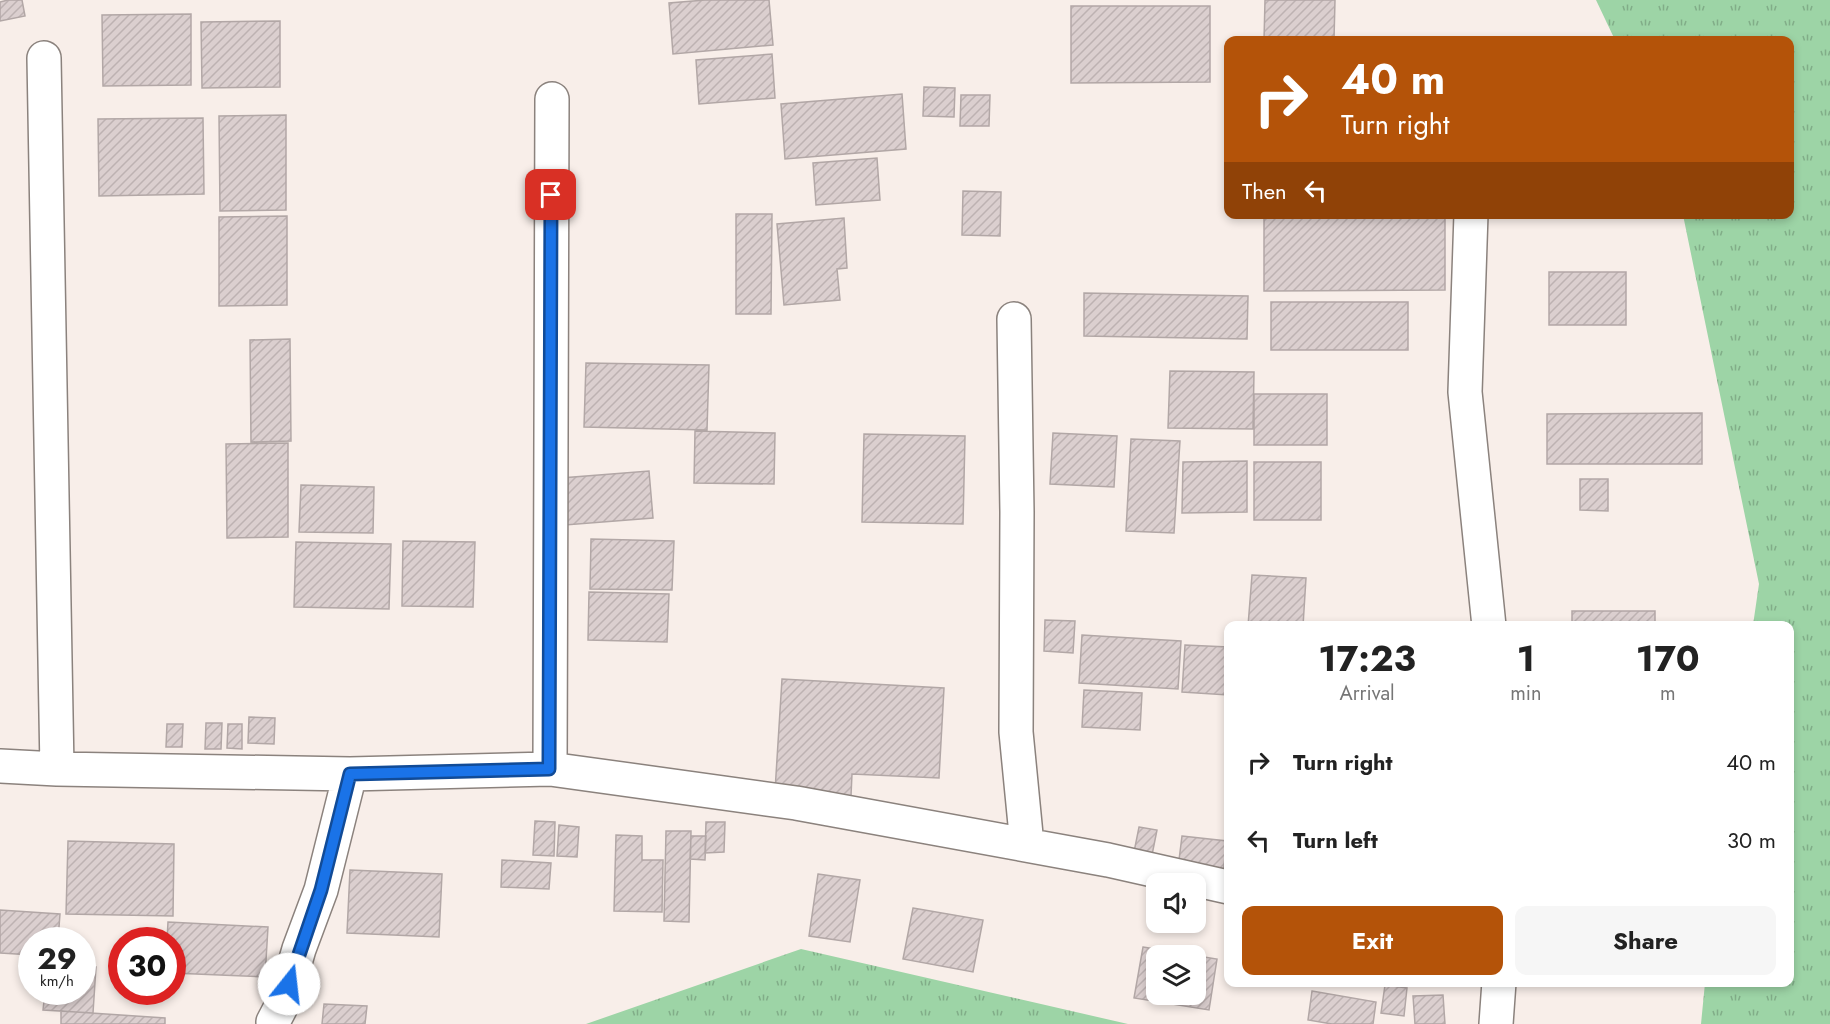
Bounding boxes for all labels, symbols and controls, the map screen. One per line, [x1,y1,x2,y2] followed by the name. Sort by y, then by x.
[1341,49,1445,110] text: 40 m
[1242,60,1320,138] icon: right
[1341,105,1449,144] text: Turn right
[525,169,576,220] pin
[1299,174,1332,207] icon: left
[1242,175,1287,207] text: Then
[534,178,567,211] icon: arrive
[1318,632,1416,684] text: 17:23
[1517,632,1535,684] text: 1
[1636,632,1700,684] text: 170
[1340,679,1395,708] text: Arrival
[1510,679,1542,708] text: min
[1660,679,1676,708] text: m
[1242,746,1275,779] icon: right
[1293,746,1393,778] text: Turn right
[1726,746,1776,778] text: 40 m
[1242,824,1275,857] icon: left
[1293,824,1378,856] text: Turn left
[1727,824,1776,856] text: 30 m
[1146,873,1206,1005] map controls
[1146,873,1206,933] button: sound
[1242,906,1503,975] button: Exit
[1515,906,1776,975] button: Share
[108,927,186,1005] speed limit sign: 30
[37,937,77,980] text: 29
[1146,945,1206,1005] button: layers
[257,952,321,1016] position arrow
[40,970,74,992] text: km/h

